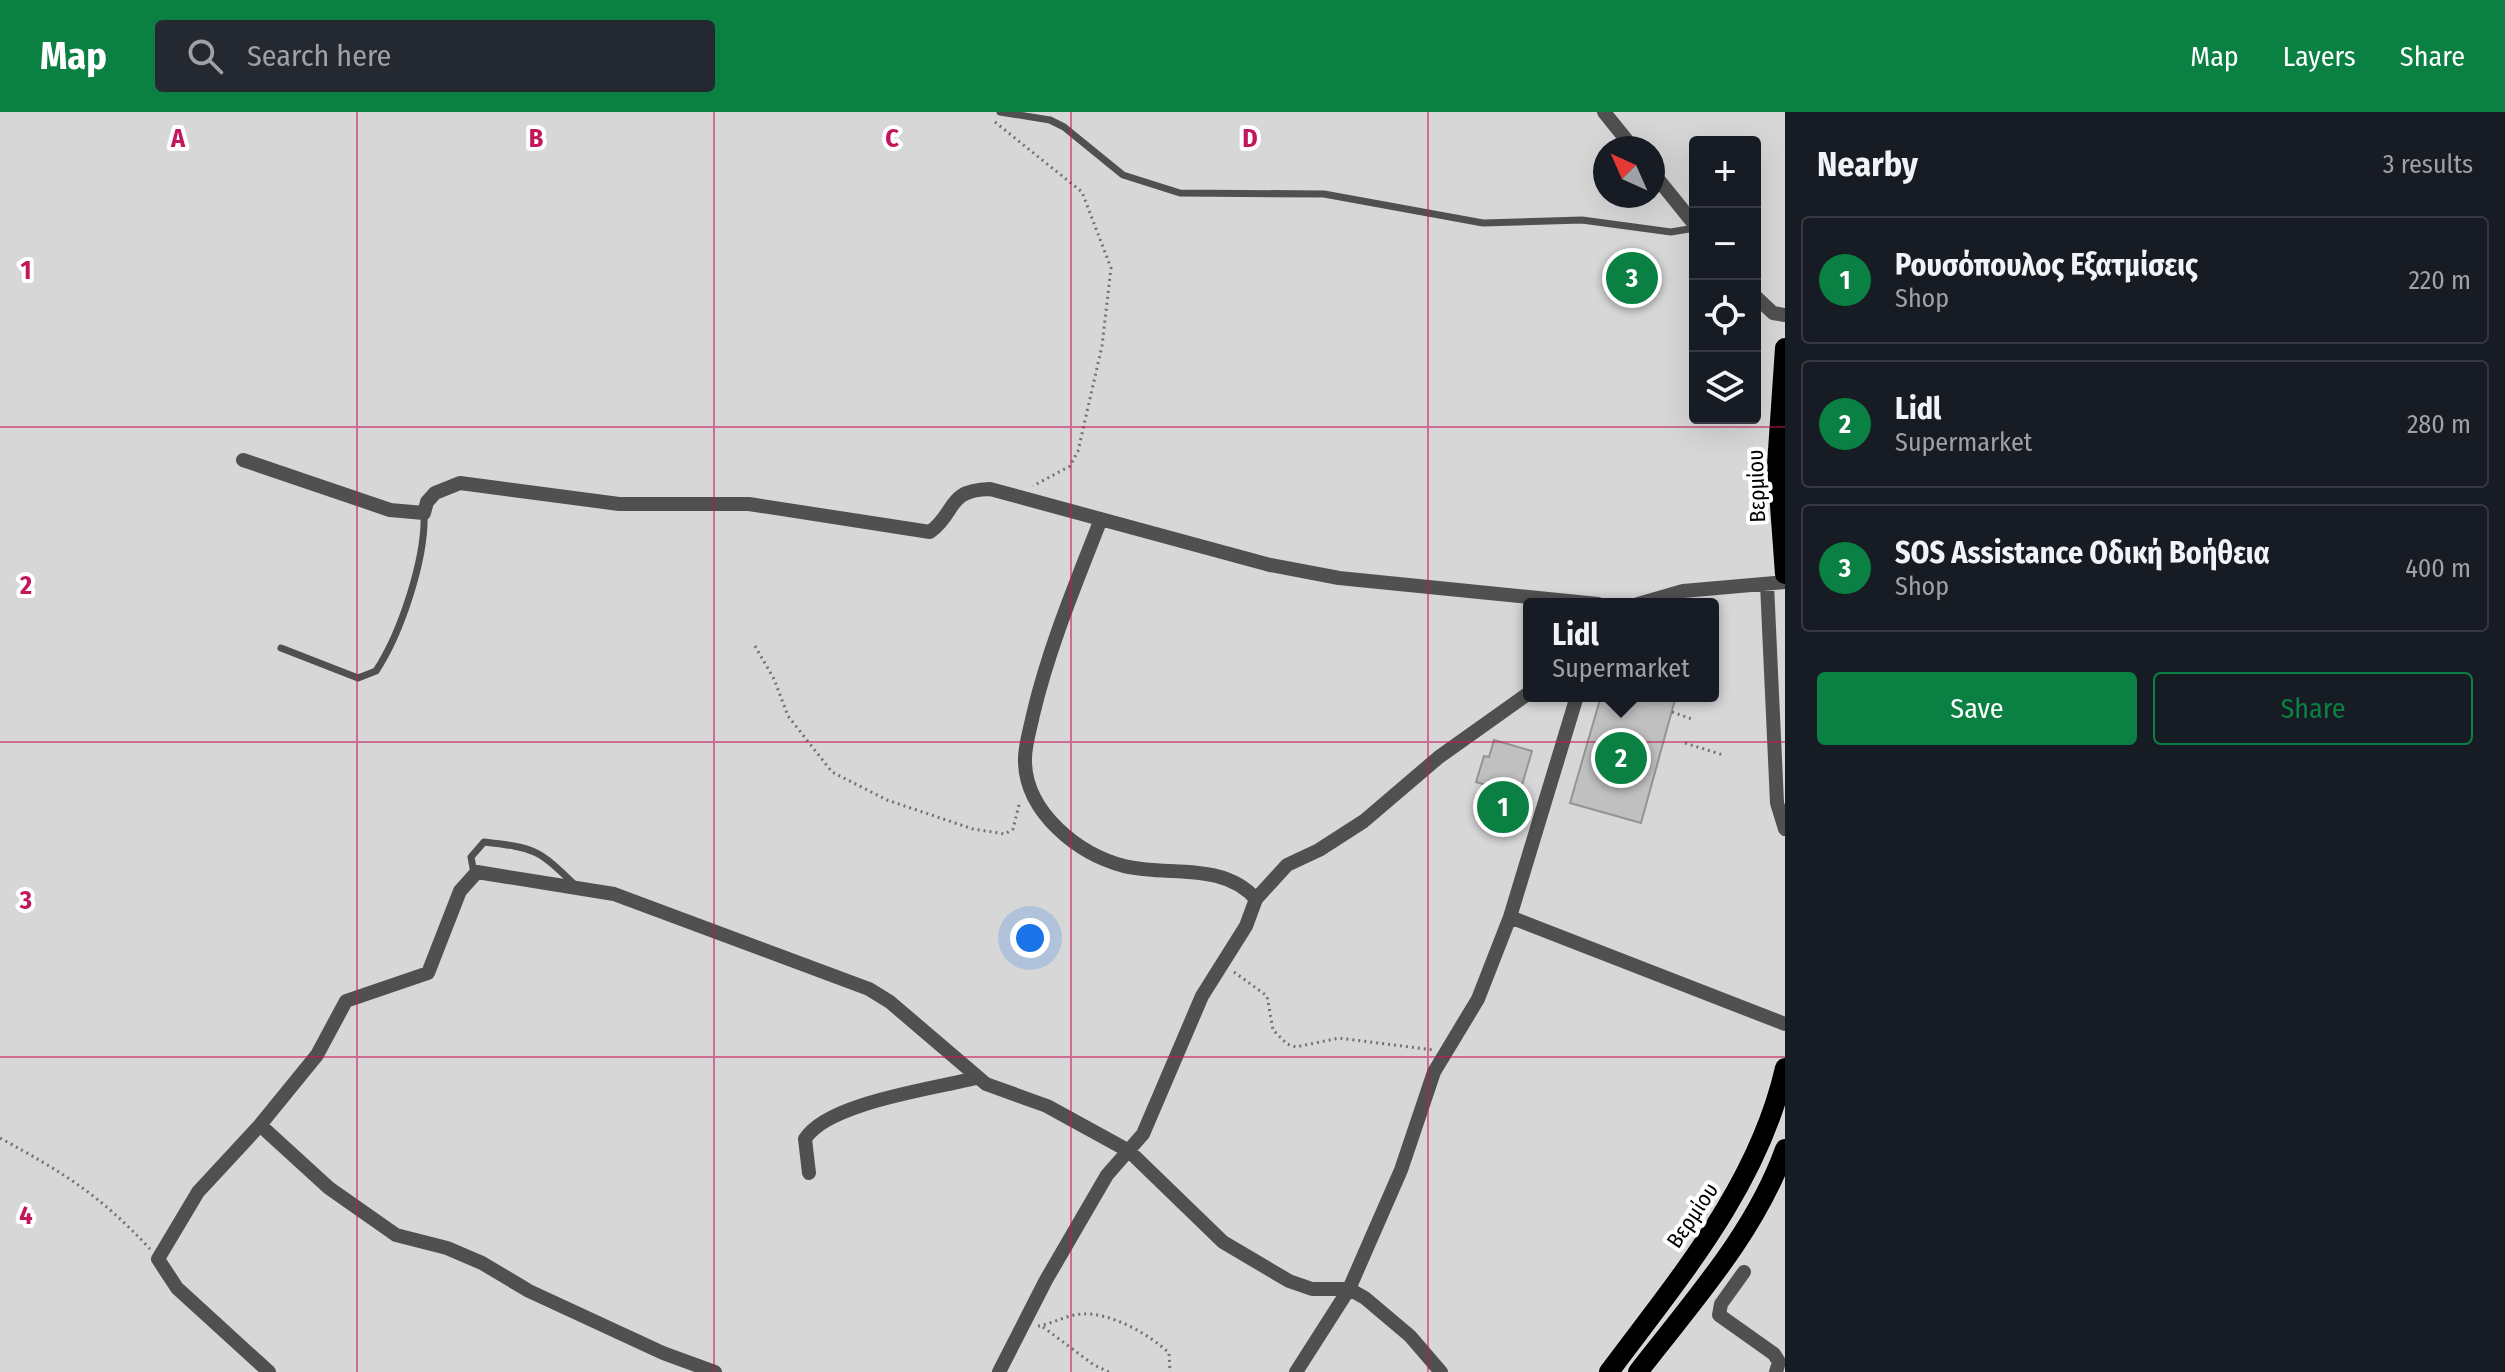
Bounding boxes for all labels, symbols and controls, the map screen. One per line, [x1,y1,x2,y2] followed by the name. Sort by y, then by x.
[155,20,715,92] search box
[40,33,107,79] text: Map
[183,34,227,78] icon: search
[247,38,391,74] text: Search here
[2190,40,2239,73] text: Map
[2283,40,2356,73] text: Layers
[2400,40,2465,73] text: Share
[170,123,186,154] text: A
[529,123,544,154] text: B
[885,123,899,154] text: C
[1242,123,1258,154] text: D
[1593,136,1665,208] north arrow
[1689,136,1761,424] map controls
[1689,136,1761,208] button: +
[1817,144,1918,185] text: Nearby
[2383,149,2473,180] text: 3 results
[1689,208,1761,280] button: −
[1895,247,2198,283] text: Ρουσόπουλος Εξατμίσεις
[1606,248,1658,308] pin: 3
[21,255,32,286] text: 1
[1840,265,1851,296] text: 1
[2408,265,2471,296] text: 220 m
[1689,280,1761,352] button: locate
[1895,283,1949,314] text: Shop
[1689,352,1761,424] button: layers
[1895,391,1941,427] text: Lidl
[1839,409,1851,440] text: 2
[2407,409,2471,440] text: 280 m
[1895,427,2032,458] text: Supermarket
[1742,449,1771,523] street label: Βερμίου
[1895,535,2270,571] text: SOS Assistance Οδική Βοήθεια
[1839,553,1851,584] text: 3
[2405,553,2471,584] text: 400 m
[19,570,32,601] text: 2
[1895,571,1949,602] text: Shop
[1523,598,1719,702] popup
[1552,617,1599,653] text: Lidl
[1552,653,1690,684] text: Supermarket
[1817,672,2137,745] button: Save
[2153,672,2473,745] button: Share
[1595,728,1647,788] pin: 2
[1477,777,1529,837] pin: 1
[19,885,32,916] text: 3
[1010,918,1050,958] your location
[1661,1178,1724,1253] street label: Βερμίου
[19,1200,33,1231] text: 4

